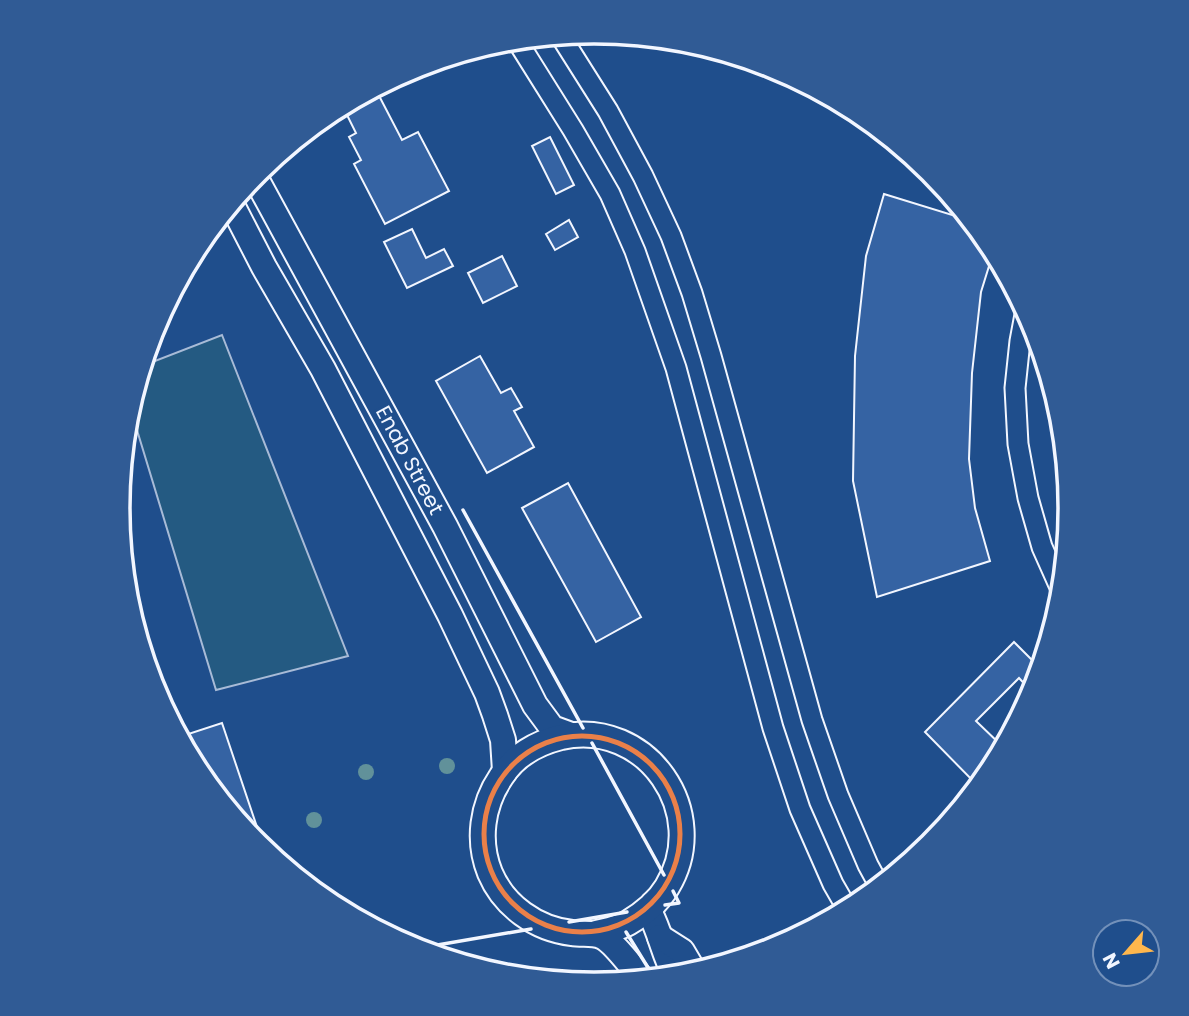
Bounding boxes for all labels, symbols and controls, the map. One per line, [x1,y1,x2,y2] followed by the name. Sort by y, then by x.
[369,400,451,520] street label: Enab Street
[1091,918,1161,988] north arrow
[1096,948,1127,973] text: N

